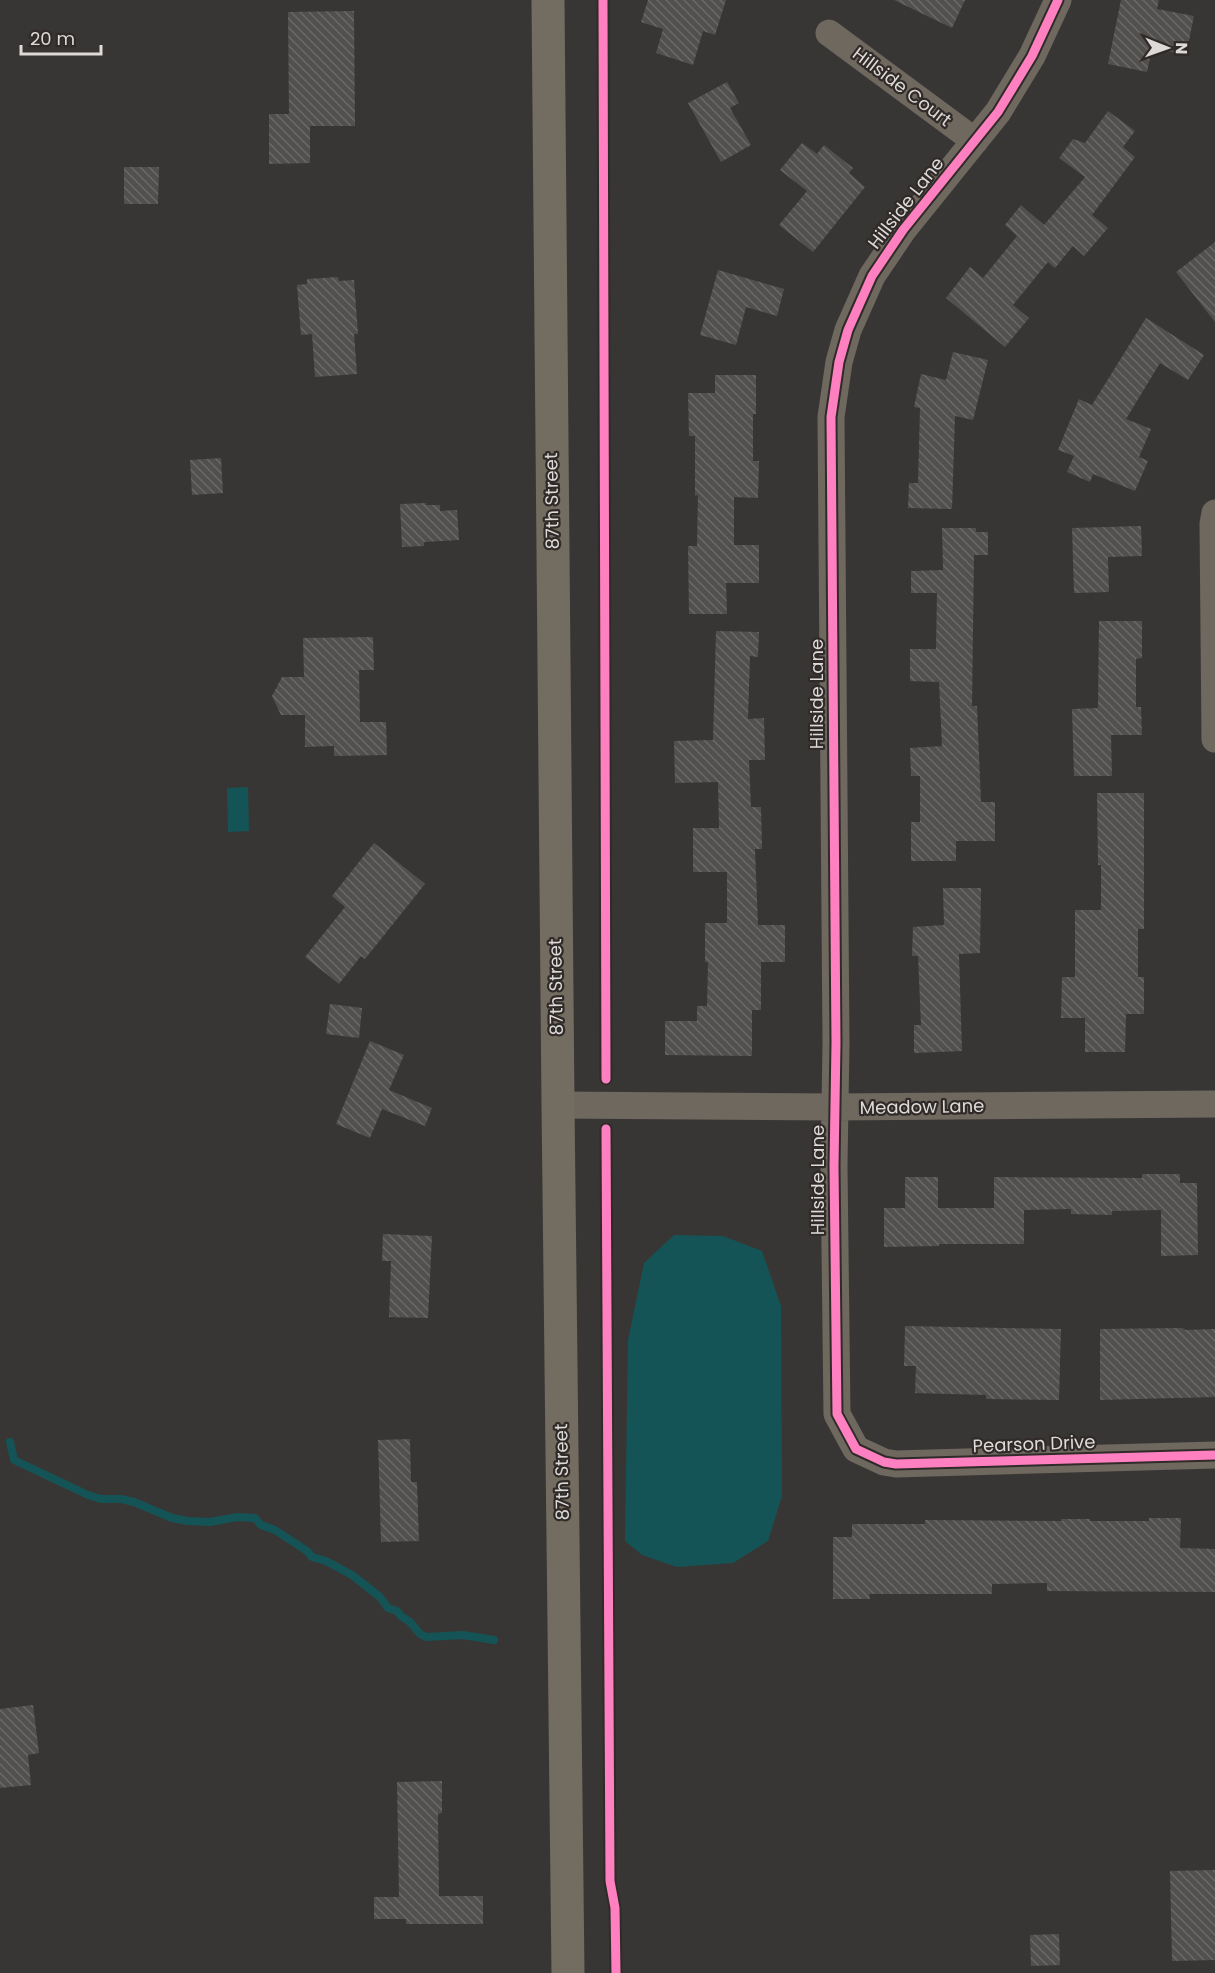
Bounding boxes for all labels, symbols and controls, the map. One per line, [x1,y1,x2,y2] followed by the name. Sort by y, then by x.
[21,18,100,56] scale bar
[1137,18,1197,78] north arrow
[30,26,75,51] text: 20 m
[848,41,957,132] street label: Hillside Court
[1170,42,1193,54] text: N
[862,152,949,254] street label: Hillside Lane
[538,452,565,550] street label: 87th Street
[804,639,829,749] street label: Hillside Lane
[542,938,569,1036] street label: 87th Street
[859,1093,985,1120] street label: Meadow Lane
[805,1125,830,1235] street label: Hillside Lane
[548,1423,575,1521] street label: 87th Street
[972,1429,1096,1458] street label: Pearson Drive

